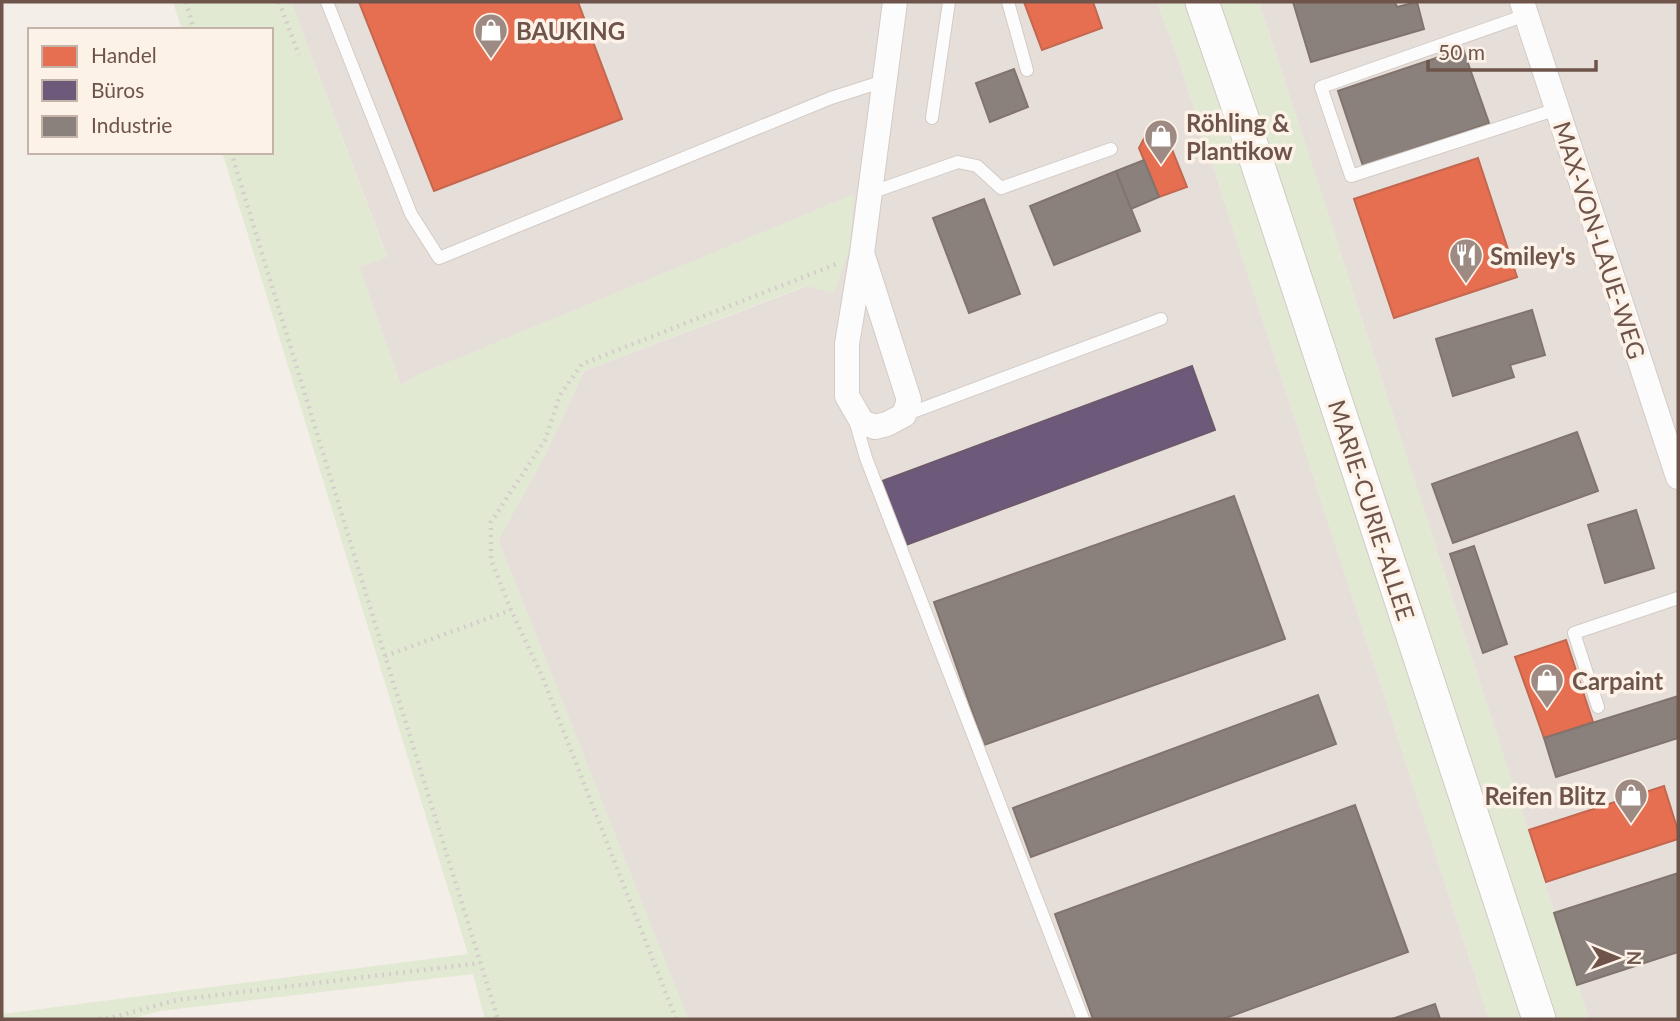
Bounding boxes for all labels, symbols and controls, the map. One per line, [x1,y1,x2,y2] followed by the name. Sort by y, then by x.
[472,11,510,60] shop icon: BAUKING
[516,16,625,45] place label: BAUKING
[28,28,273,154] legend
[1428,28,1596,72] scale bar
[1438,39,1485,64] text: 50 m
[91,42,157,67] text: Handel
[91,77,144,102] text: Büros
[1186,108,1294,165] place label: Röhling & Plantikow
[91,112,172,137] text: Industrie
[1142,117,1180,166] shop icon: Röhling & Plantikow
[1548,118,1652,362] street label: MAX-VON-LAUE-WEG
[1447,236,1485,285] restaurant icon: Smiley's
[1490,241,1576,270] place label: Smiley's
[1323,396,1421,624] street label: MARIE-CURIE-ALLEE
[1528,661,1566,710] shop icon: Carpaint
[1572,666,1663,695] place label: Carpaint
[1612,776,1650,825] shop icon: Reifen Blitz
[1484,781,1606,810] place label: Reifen Blitz
[1582,923,1652,993] north arrow
[1623,951,1646,966] text: N

